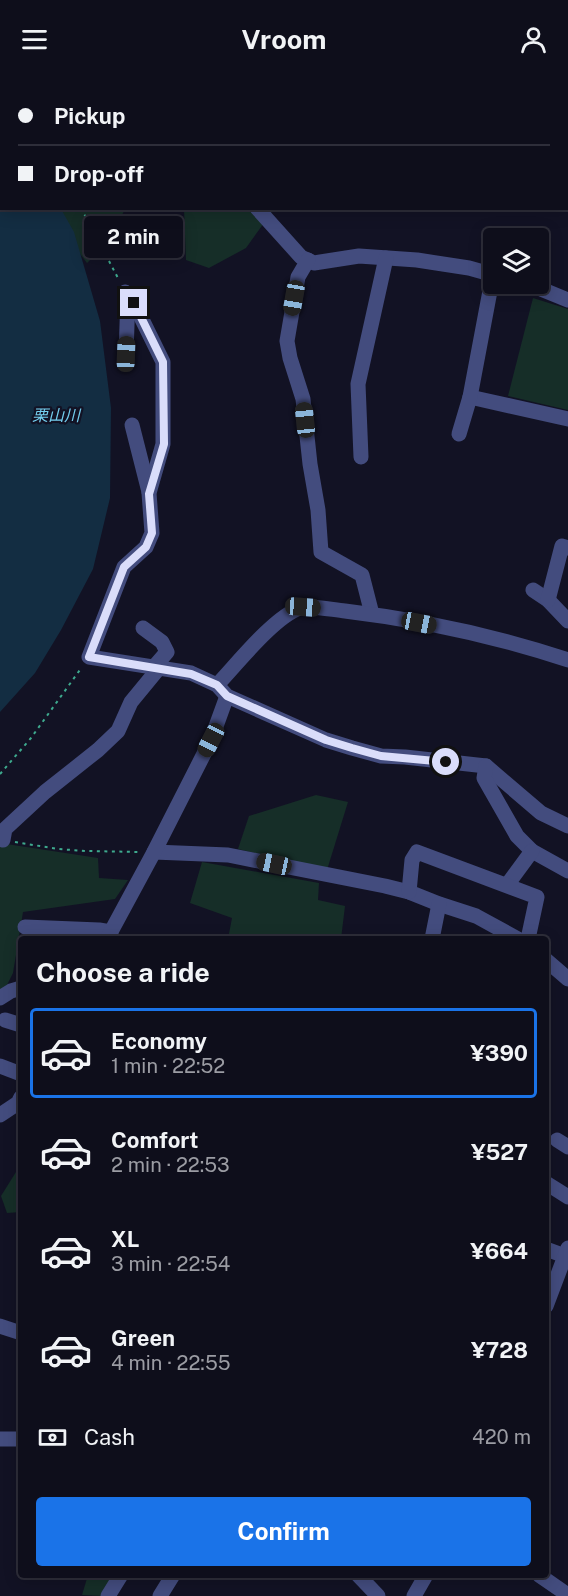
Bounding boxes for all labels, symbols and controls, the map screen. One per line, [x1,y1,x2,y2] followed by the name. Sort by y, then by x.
[18,23,51,56] icon: menu
[242,23,326,55] text: Vroom
[517,23,550,56] icon: person
[54,103,125,129] text: Pickup
[54,161,144,187] text: Drop-off
[84,216,184,258] callout: 2 min
[107,225,160,249] text: 2 min
[483,228,549,294] map controls
[483,228,549,294] button: layers
[282,279,306,317] car
[120,289,147,316] route end
[116,336,136,372] car
[294,401,316,439] car
[32,406,82,425] water label: 栗山川
[284,597,322,617] car
[400,611,438,635] car
[195,720,227,760] car
[432,748,459,775] route start
[255,851,293,877] car
[36,956,210,988] text: Choose a ride
[39,1026,93,1080] icon: car
[111,1028,207,1054] text: Economy
[470,1040,528,1066] text: ¥390
[111,1054,225,1078] text: 1 min · 22:52
[39,1125,93,1179] icon: car
[111,1127,198,1153] text: Comfort
[471,1139,528,1165] text: ¥527
[111,1153,230,1177] text: 2 min · 22:53
[39,1224,93,1278] icon: car
[111,1226,139,1252] text: XL
[470,1238,528,1264] text: ¥664
[111,1252,230,1276] text: 3 min · 22:54
[39,1323,93,1377] icon: car
[111,1325,175,1351] text: Green
[471,1337,528,1363] text: ¥728
[111,1351,231,1375] text: 4 min · 22:55
[36,1421,69,1454] icon: cash
[84,1424,135,1450] text: Cash
[472,1425,531,1449] text: 420 m
[36,1497,531,1566] button: Confirm

